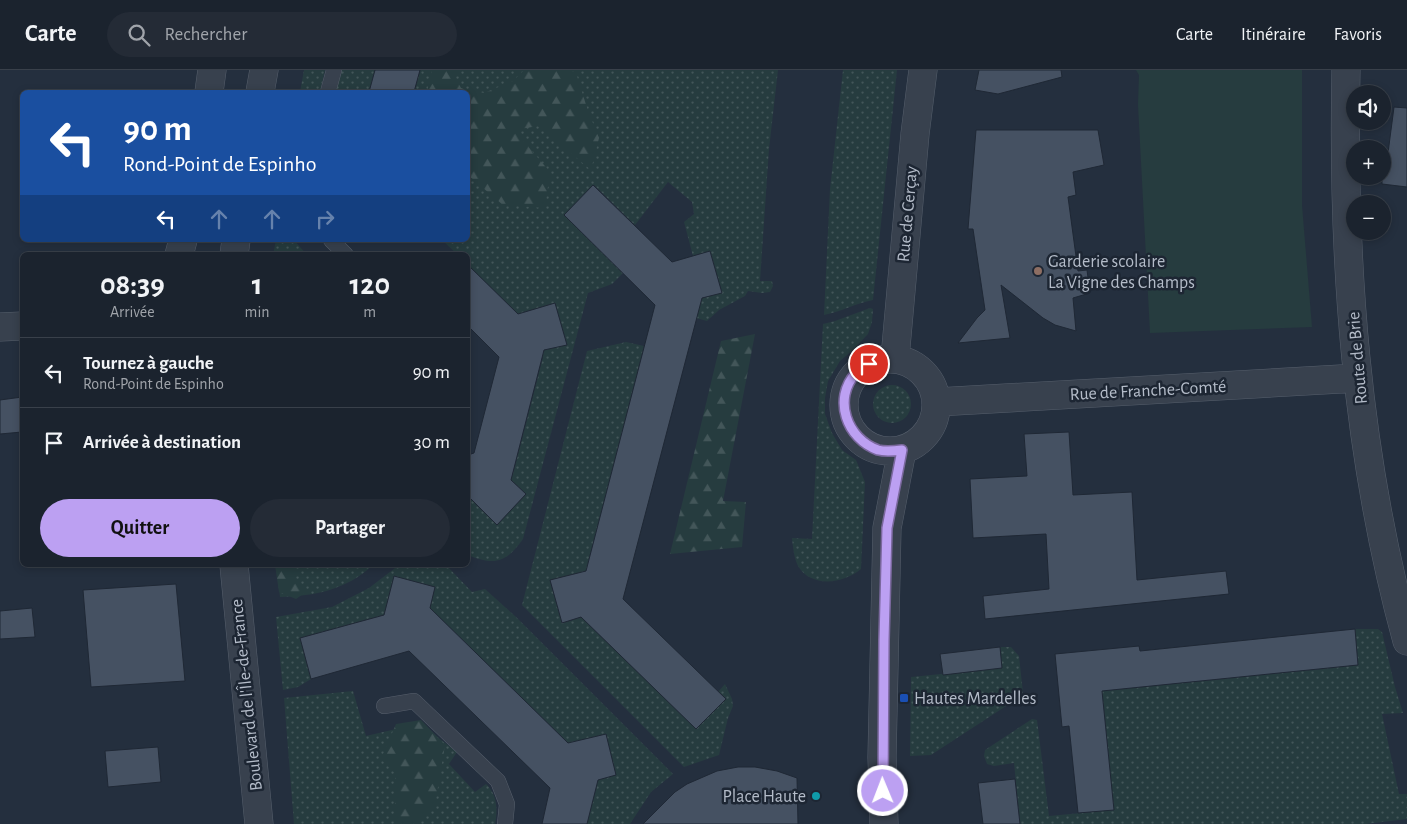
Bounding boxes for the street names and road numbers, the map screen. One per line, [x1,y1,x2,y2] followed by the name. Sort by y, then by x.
[895,165,921,263] street label: Rue de Cerçay
[1345,311,1371,405] street label: Route de Brie
[1069,378,1227,404] street label: Rue de Franche-Comté
[225,598,266,792] street label: Boulevard de l'Île-de-France

